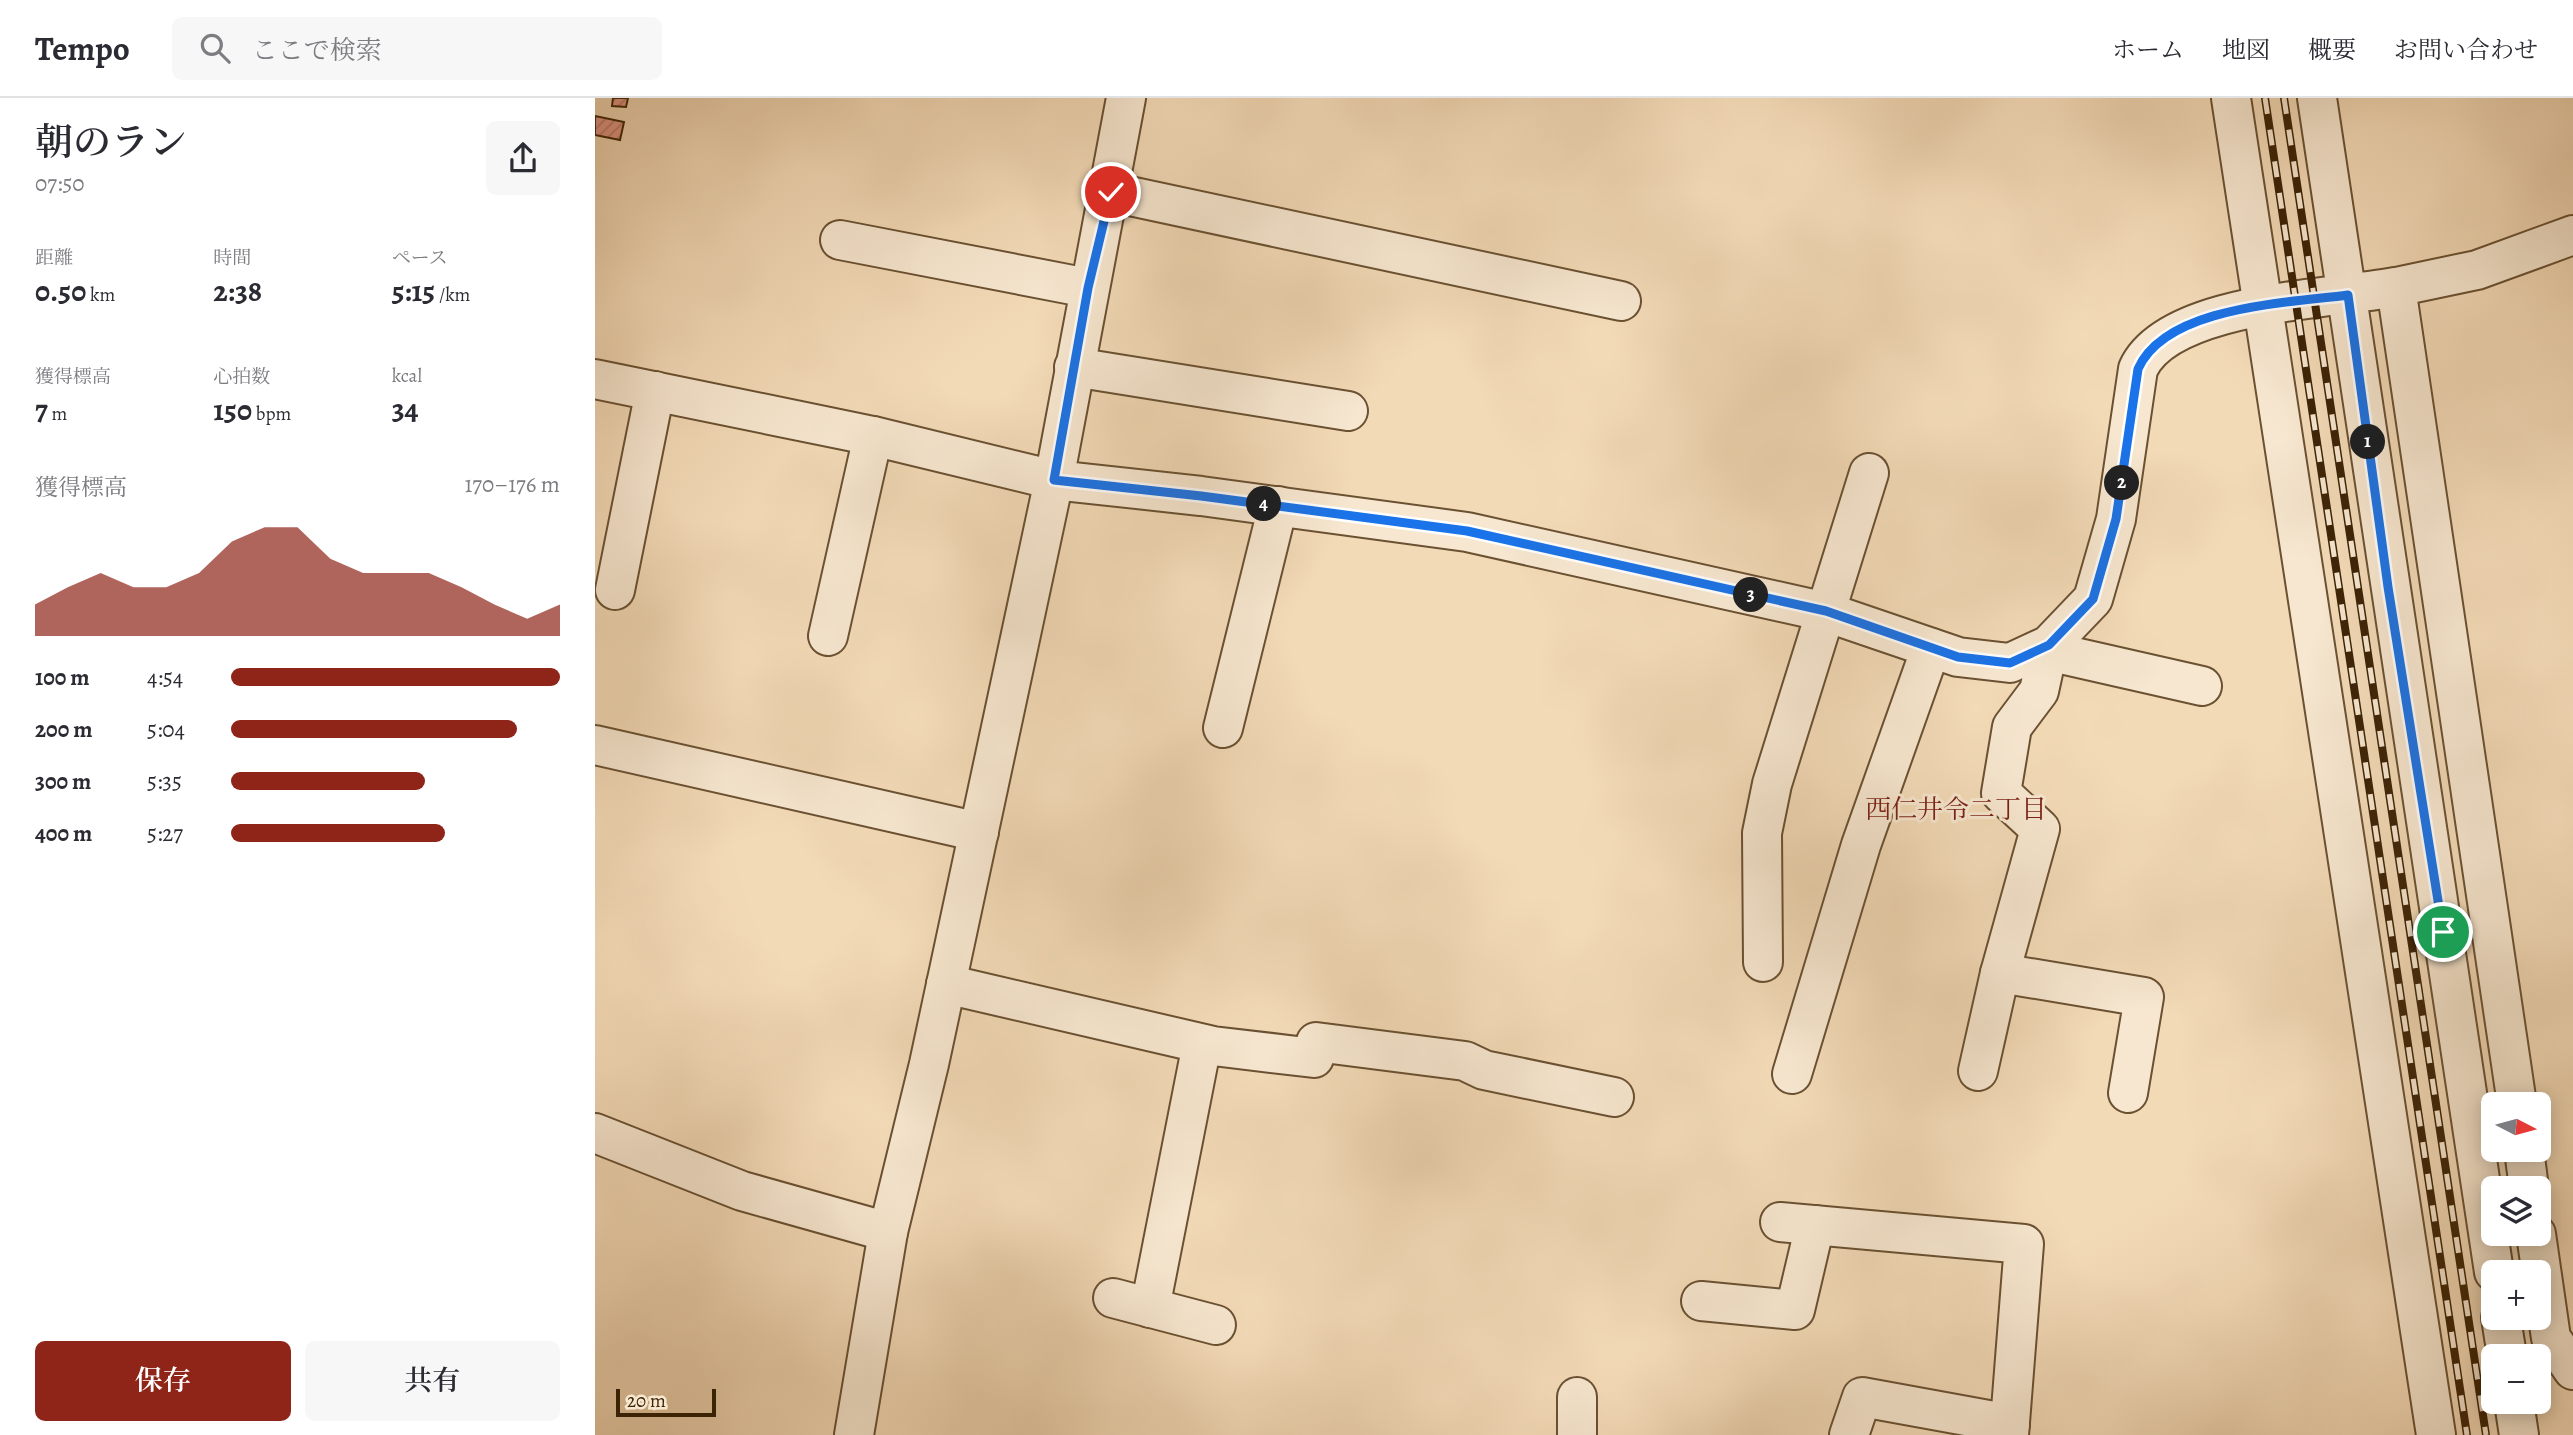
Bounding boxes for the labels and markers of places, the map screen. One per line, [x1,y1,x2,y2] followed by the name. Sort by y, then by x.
[1081,162,1141,222] pin
[2351,424,2385,460] pin: 1
[2105,466,2139,500] pin: 2
[1247,486,1281,522] pin: 4
[1733,578,1769,612] pin: 3
[2413,902,2473,962] pin

